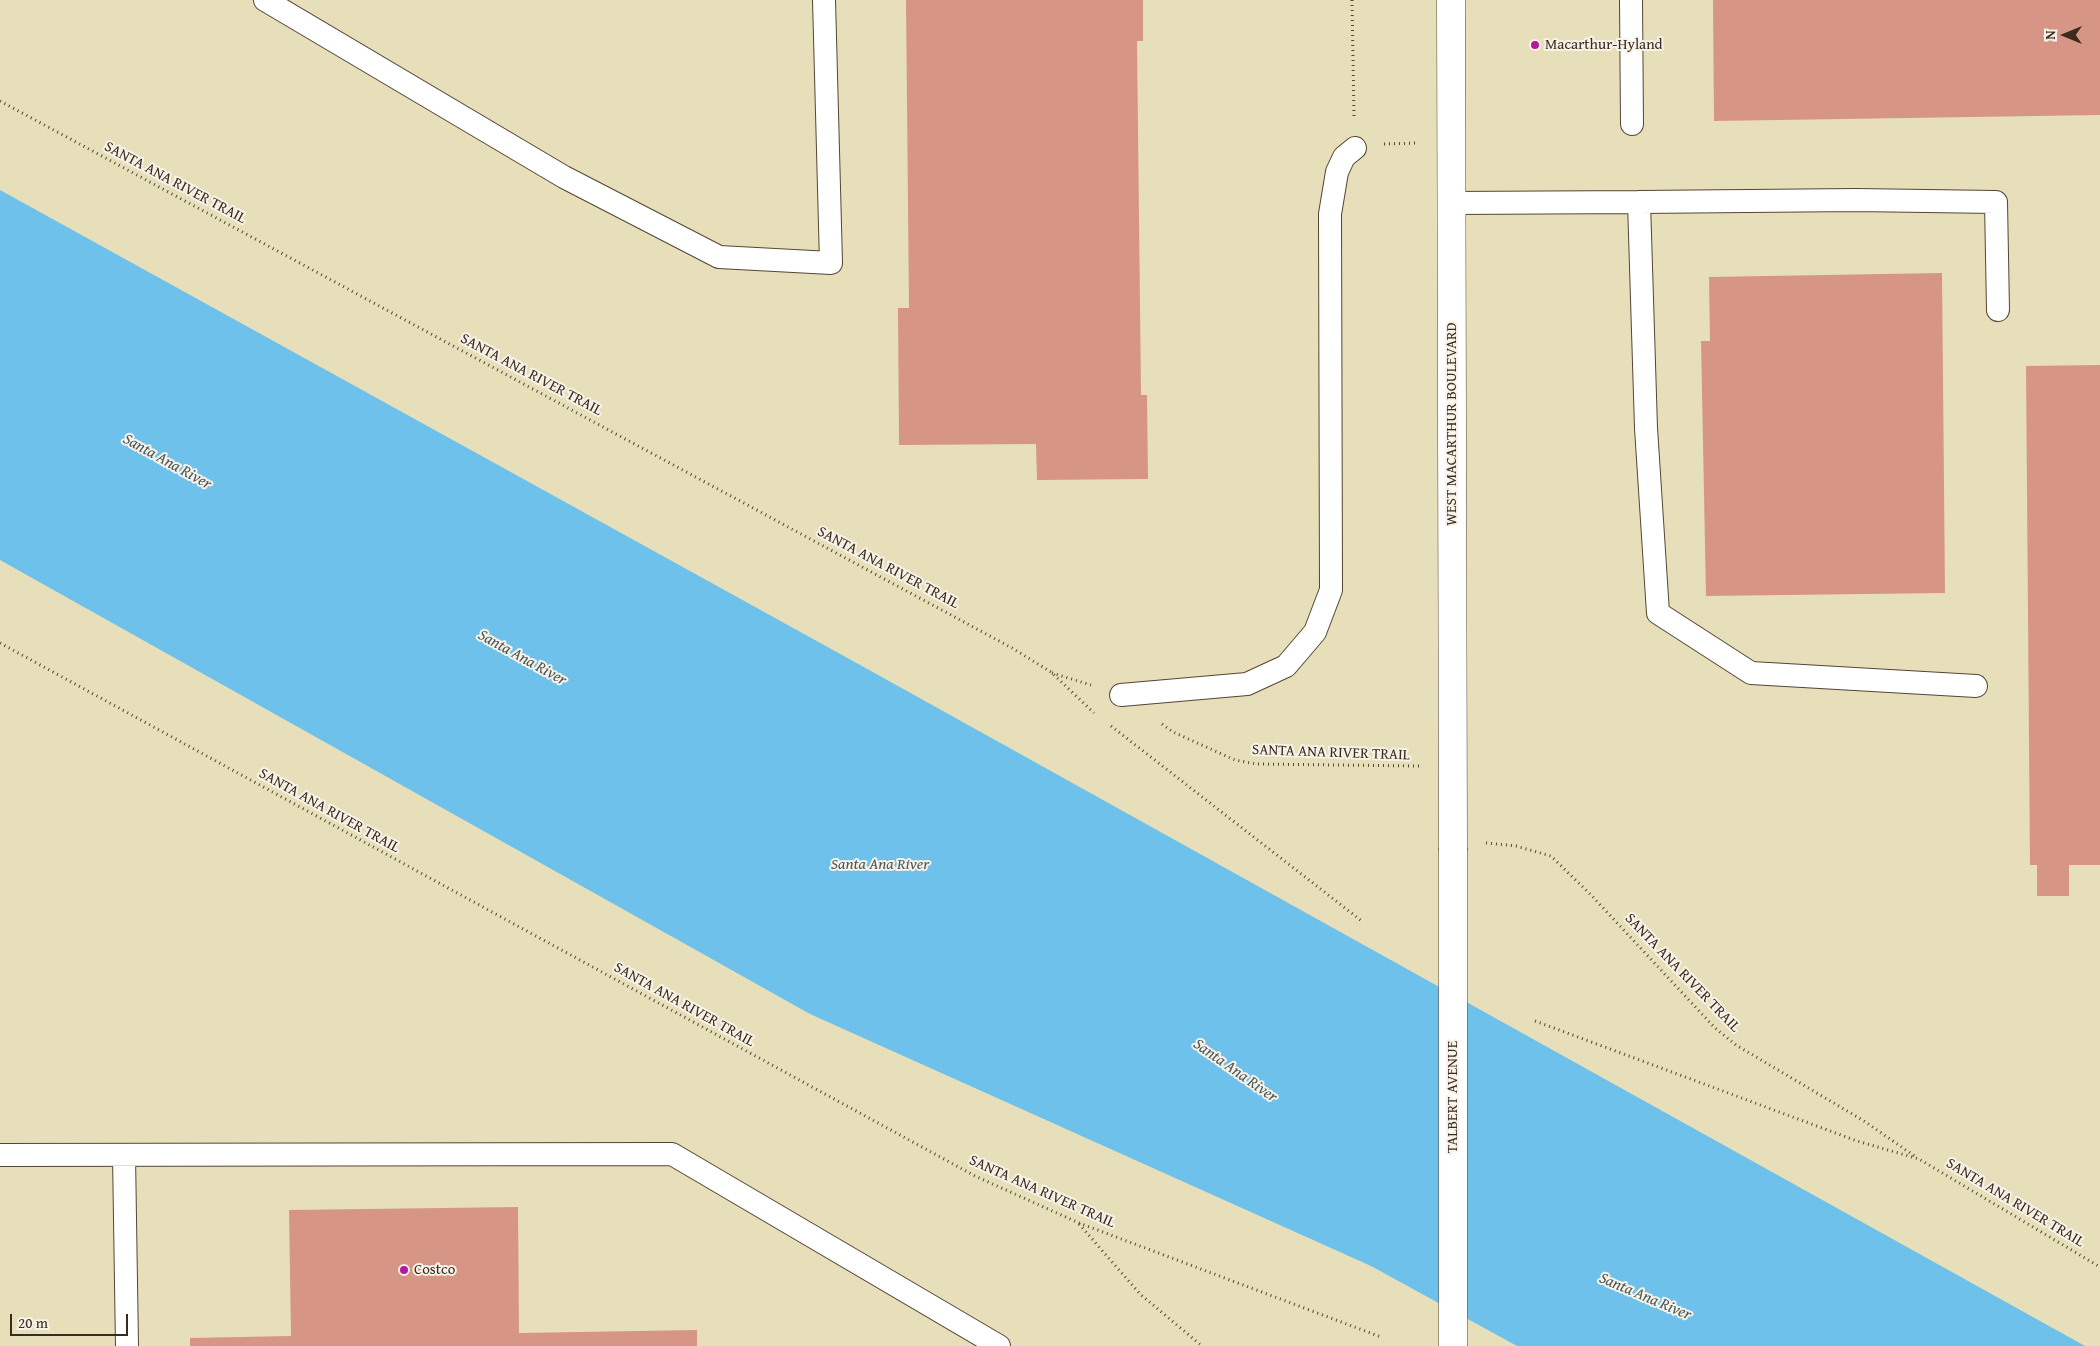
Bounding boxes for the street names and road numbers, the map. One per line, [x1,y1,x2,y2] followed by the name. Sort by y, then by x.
[101,138,249,228] street label: SANTA ANA RIVER TRAIL
[1443,322,1461,526] street label: WEST MACARTHUR BOULEVARD
[457,330,605,420] street label: SANTA ANA RIVER TRAIL
[814,523,962,613] street label: SANTA ANA RIVER TRAIL
[1252,741,1410,765] street label: SANTA ANA RIVER TRAIL
[255,765,403,857] street label: SANTA ANA RIVER TRAIL
[1621,910,1743,1036] street label: SANTA ANA RIVER TRAIL
[610,959,758,1051] street label: SANTA ANA RIVER TRAIL
[1444,1041,1462,1153] street label: TALBERT AVENUE
[966,1152,1118,1232] street label: SANTA ANA RIVER TRAIL
[1943,1155,2087,1251] street label: SANTA ANA RIVER TRAIL

